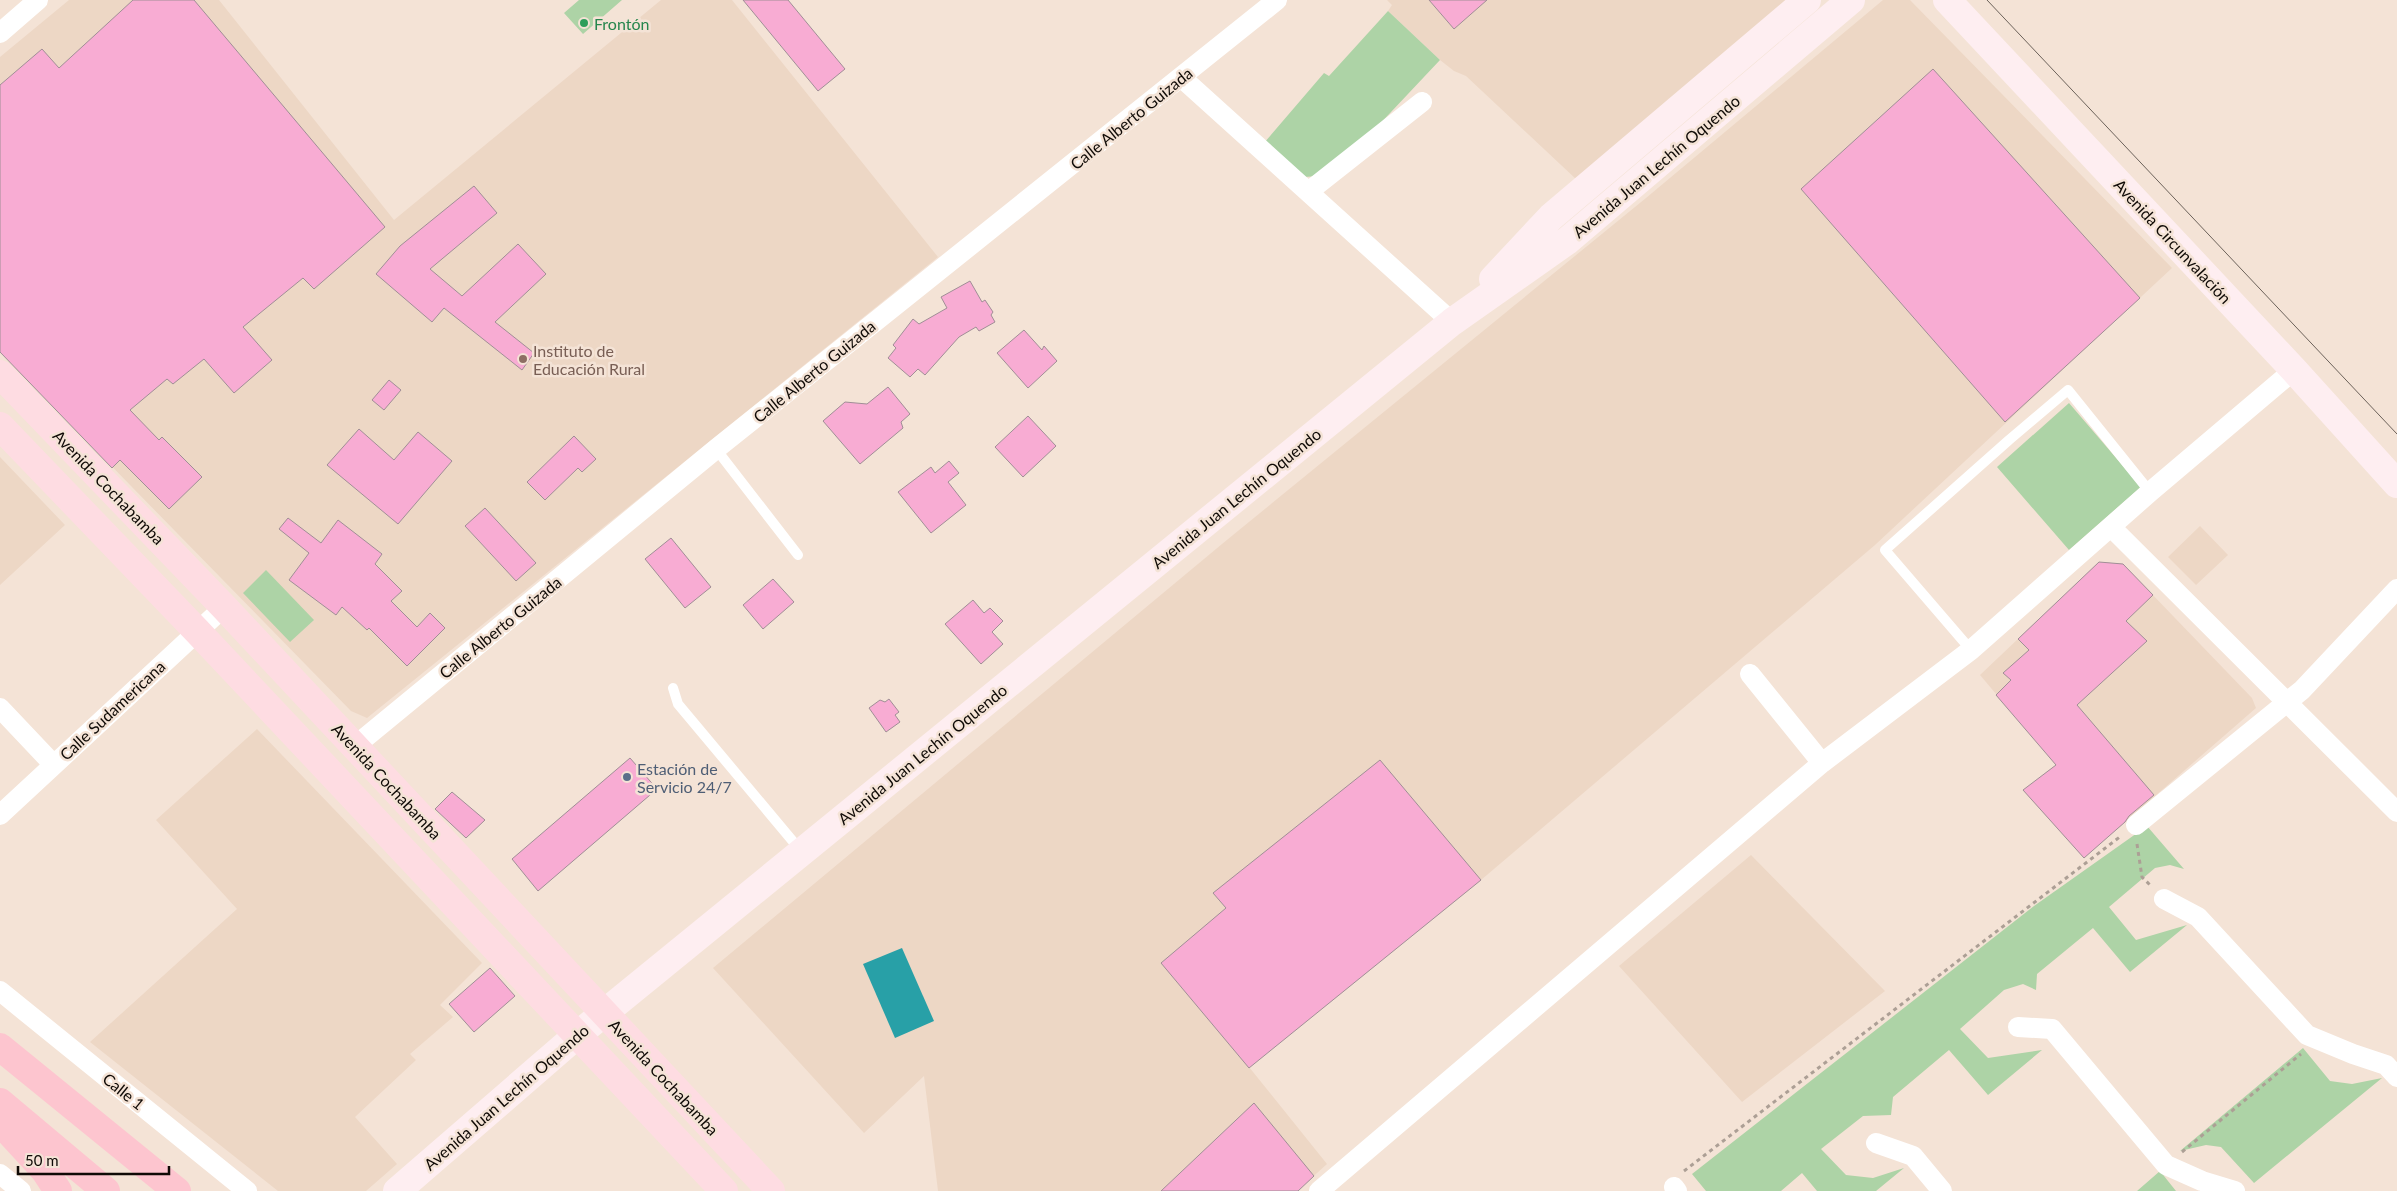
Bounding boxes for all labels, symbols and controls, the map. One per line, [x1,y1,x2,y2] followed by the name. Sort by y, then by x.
[594,14,649,33] place label: Frontón
[578,17,590,29] marker: Frontón
[1066,63,1196,173] street label: Calle Alberto Guizada
[1569,91,1743,241] street label: Avenida Juan Lechín Oquendo
[2110,175,2236,307] street label: Avenida Circunvalación
[749,316,879,426] street label: Calle Alberto Guizada
[533,341,645,378] place label: Instituto de Educación Rural
[517,353,529,365] marker: Instituto de Educación Rural
[1148,424,1324,572] street label: Avenida Juan Lechín Oquendo
[50,426,168,548] street label: Avenida Cochabamba
[435,572,565,682] street label: Calle Alberto Guizada
[55,656,169,764] street label: Calle Sudamericana
[834,680,1010,828] street label: Avenida Juan Lechín Oquendo
[328,719,446,843] street label: Avenida Cochabamba
[637,759,732,796] place label: Estación de Servicio 24/7
[621,771,633,783] marker: Estación de Servicio 24/7
[605,1015,723,1139] street label: Avenida Cochabamba
[420,1020,592,1174] street label: Avenida Juan Lechín Oquendo
[99,1069,149,1113] street label: Calle 1
[18,1144,169,1176] scale bar
[25,1151,59,1169] text: 50 m

